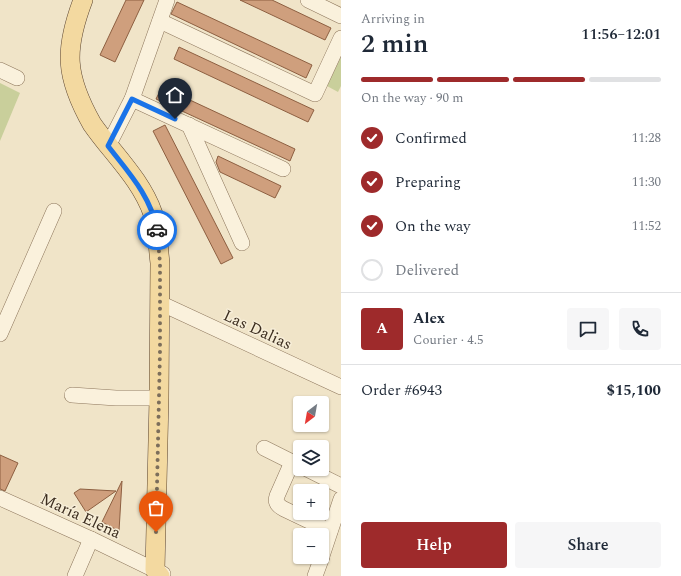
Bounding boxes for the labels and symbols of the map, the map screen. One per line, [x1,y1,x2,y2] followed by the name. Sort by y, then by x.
[158,78,192,119] pin
[137,210,177,250] courier
[219,304,296,356] street label: Las Dalias
[293,396,329,432] north arrow
[36,487,125,545] street label: María Elena
[139,491,173,532] pin

